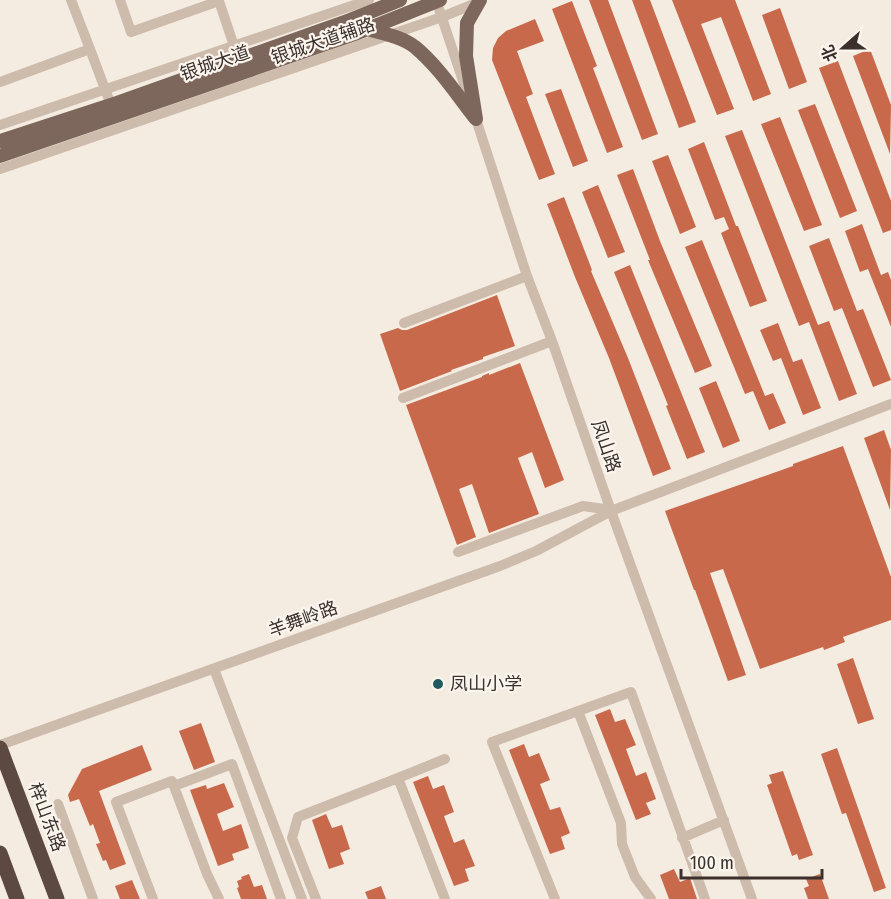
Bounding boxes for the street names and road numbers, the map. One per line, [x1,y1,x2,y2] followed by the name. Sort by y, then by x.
[268,13,378,69] street label: 银城大道辅路
[177,41,253,85] street label: 银城大道
[587,417,625,475] street label: 凤山路
[265,596,341,642] street label: 羊舞岭路
[24,779,70,855] street label: 梓山东路

